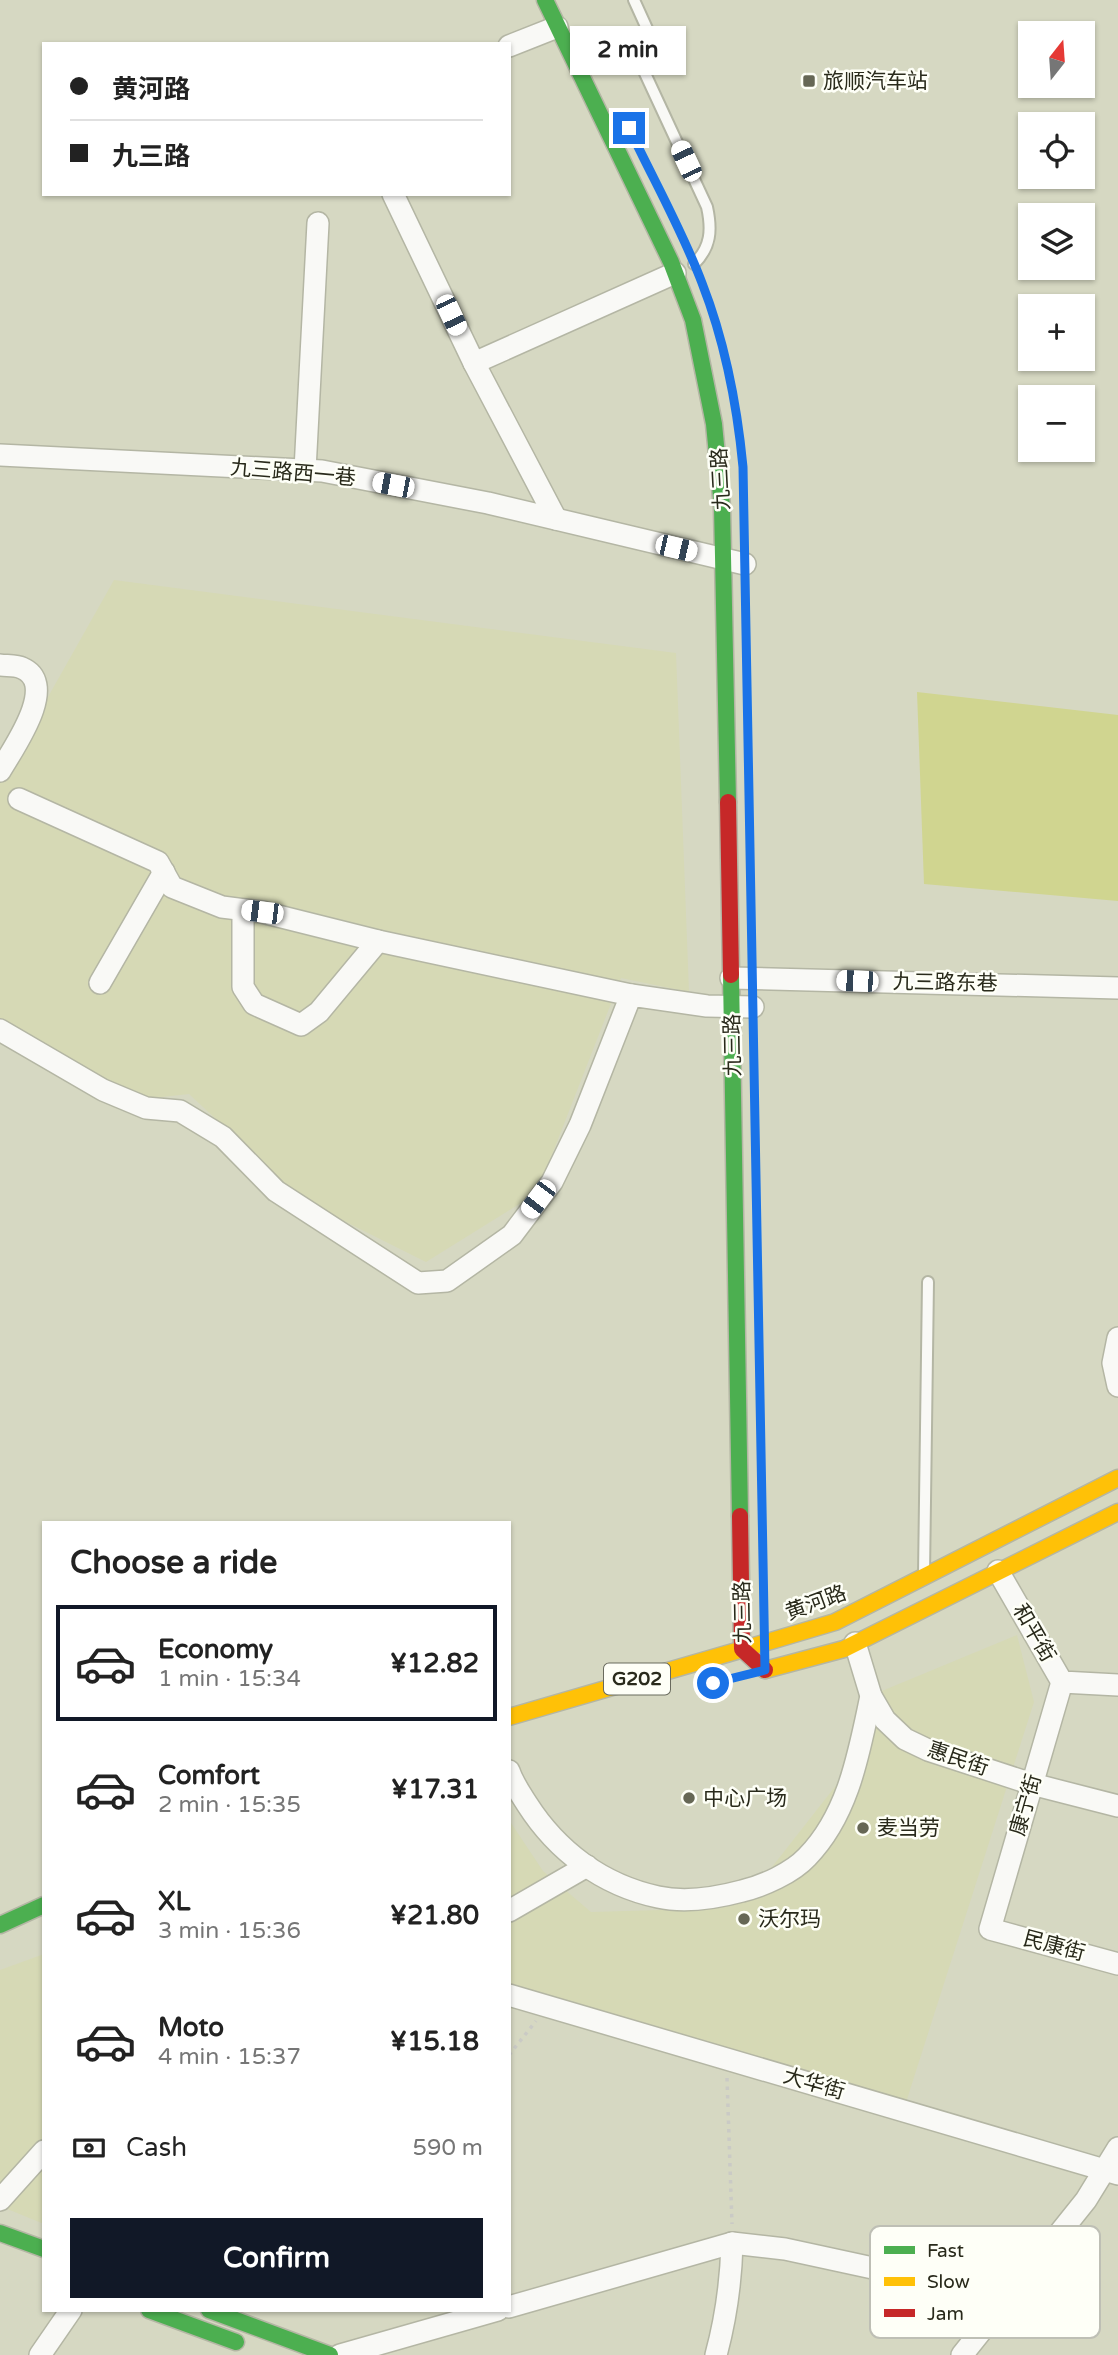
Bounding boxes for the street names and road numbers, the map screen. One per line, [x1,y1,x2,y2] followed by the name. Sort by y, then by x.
[707,447,735,511] street label: 九三路
[229,455,357,491] street label: 九三路西一巷
[892,970,998,996] street label: 九三路东巷
[720,1013,746,1077] street label: 九三路
[730,1580,756,1644] street label: 九三路
[782,1580,850,1626] street label: 黄河路
[1007,1599,1061,1667] street label: 和平街
[604,1664,670,1694] road number: G202
[924,1737,992,1781] street label: 惠民街
[1005,1771,1047,1839] street label: 康宁街
[1020,1926,1088,1966] street label: 民康街
[780,2063,848,2105] street label: 大华街

